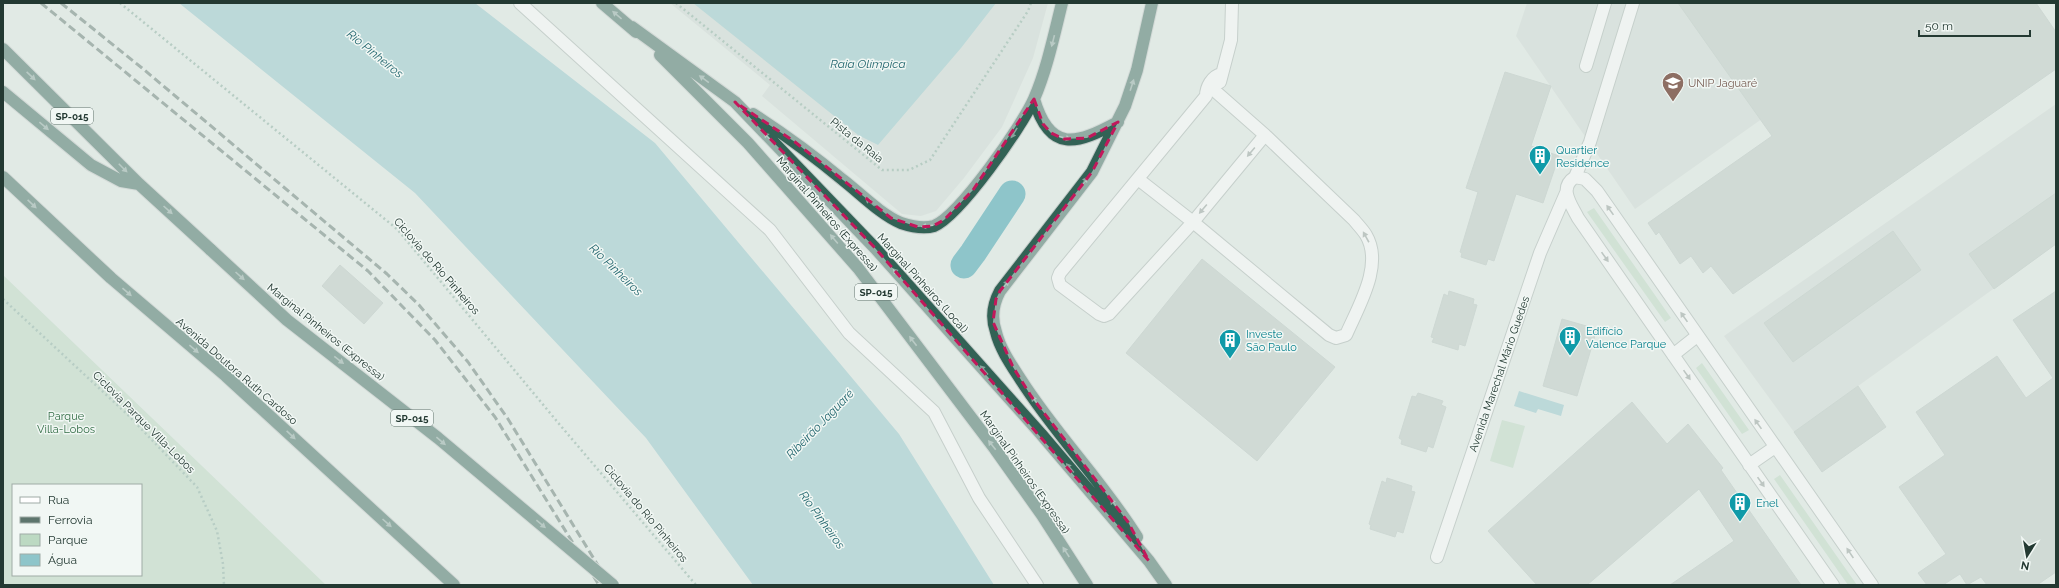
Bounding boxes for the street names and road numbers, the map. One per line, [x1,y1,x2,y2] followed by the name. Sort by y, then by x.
[51,108,93,124] road number: SP-015
[828,115,886,166] street label: Pista da Raia
[773,154,880,274] street label: Marginal Pinheiros (Expressa)
[391,215,482,317] street label: Ciclovia do Rio Pinheiros
[875,231,971,336] street label: Marginal Pinheiros (Local)
[264,281,387,384] street label: Marginal Pinheiros (Expressa)
[855,284,897,300] road number: SP-015
[1467,295,1532,454] street label: Avenida Marechal Mário Guedes
[173,315,300,428] street label: Avenida Doutora Ruth Cardoso
[90,369,197,476] street label: Ciclovia Parque Villa-Lobos
[977,408,1072,536] street label: Marginal Pinheiros (Expressa)
[391,410,433,426] road number: SP-015
[601,462,690,565] street label: Ciclovia do Rio Pinheiros

